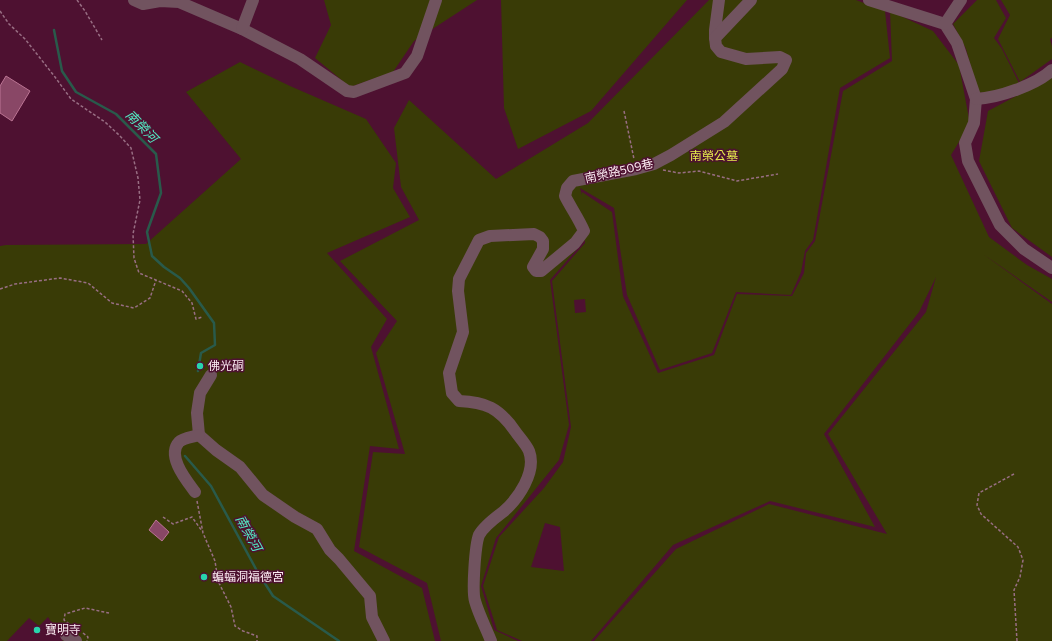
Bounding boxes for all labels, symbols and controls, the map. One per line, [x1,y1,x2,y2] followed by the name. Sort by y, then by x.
[123,106,163,148] water label: 南榮河
[690,148,738,162] park label: 南榮公墓
[583,155,654,185] street label: 南榮路509巷
[208,358,244,372] place label: 佛光硐
[195,361,205,371] marker: 佛光硐
[233,512,267,557] water label: 南榮河
[212,569,284,583] place label: 蝙蝠洞福德宮
[199,572,209,582] marker: 蝙蝠洞福德宮
[45,622,81,636] place label: 寶明寺
[32,625,42,635] marker: 寶明寺

